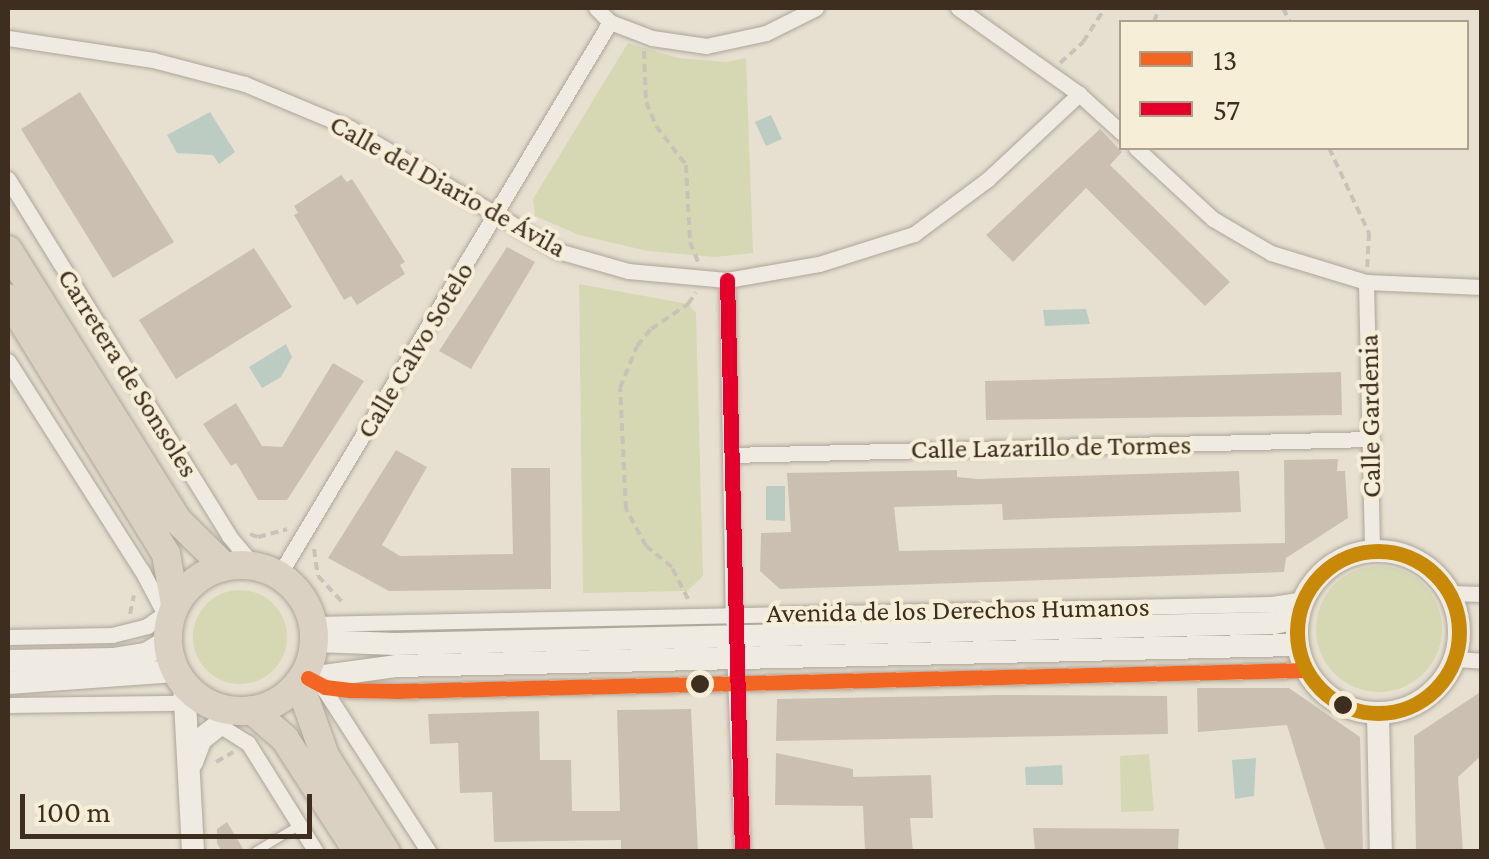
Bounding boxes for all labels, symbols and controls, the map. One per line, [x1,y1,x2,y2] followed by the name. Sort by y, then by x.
[1119,20,1469,150] legend
[1213,43,1237,76] text: 13
[1213,93,1240,126] text: 57
[324,107,572,265] street label: Calle del Diario de Ávila
[349,256,481,444] street label: Calle Calvo Sotelo
[50,262,206,484] street label: Carretera de Sonsoles
[1352,334,1388,498] street label: Calle Gardenia
[910,428,1192,466] street label: Calle Lazarillo de Tormes
[766,590,1150,630] street label: Avenida de los Derechos Humanos
[690,674,710,694] unlabelled marker
[1333,695,1353,715] unlabelled marker
[25,774,318,836] scale bar
[37,795,111,828] text: 100 m

